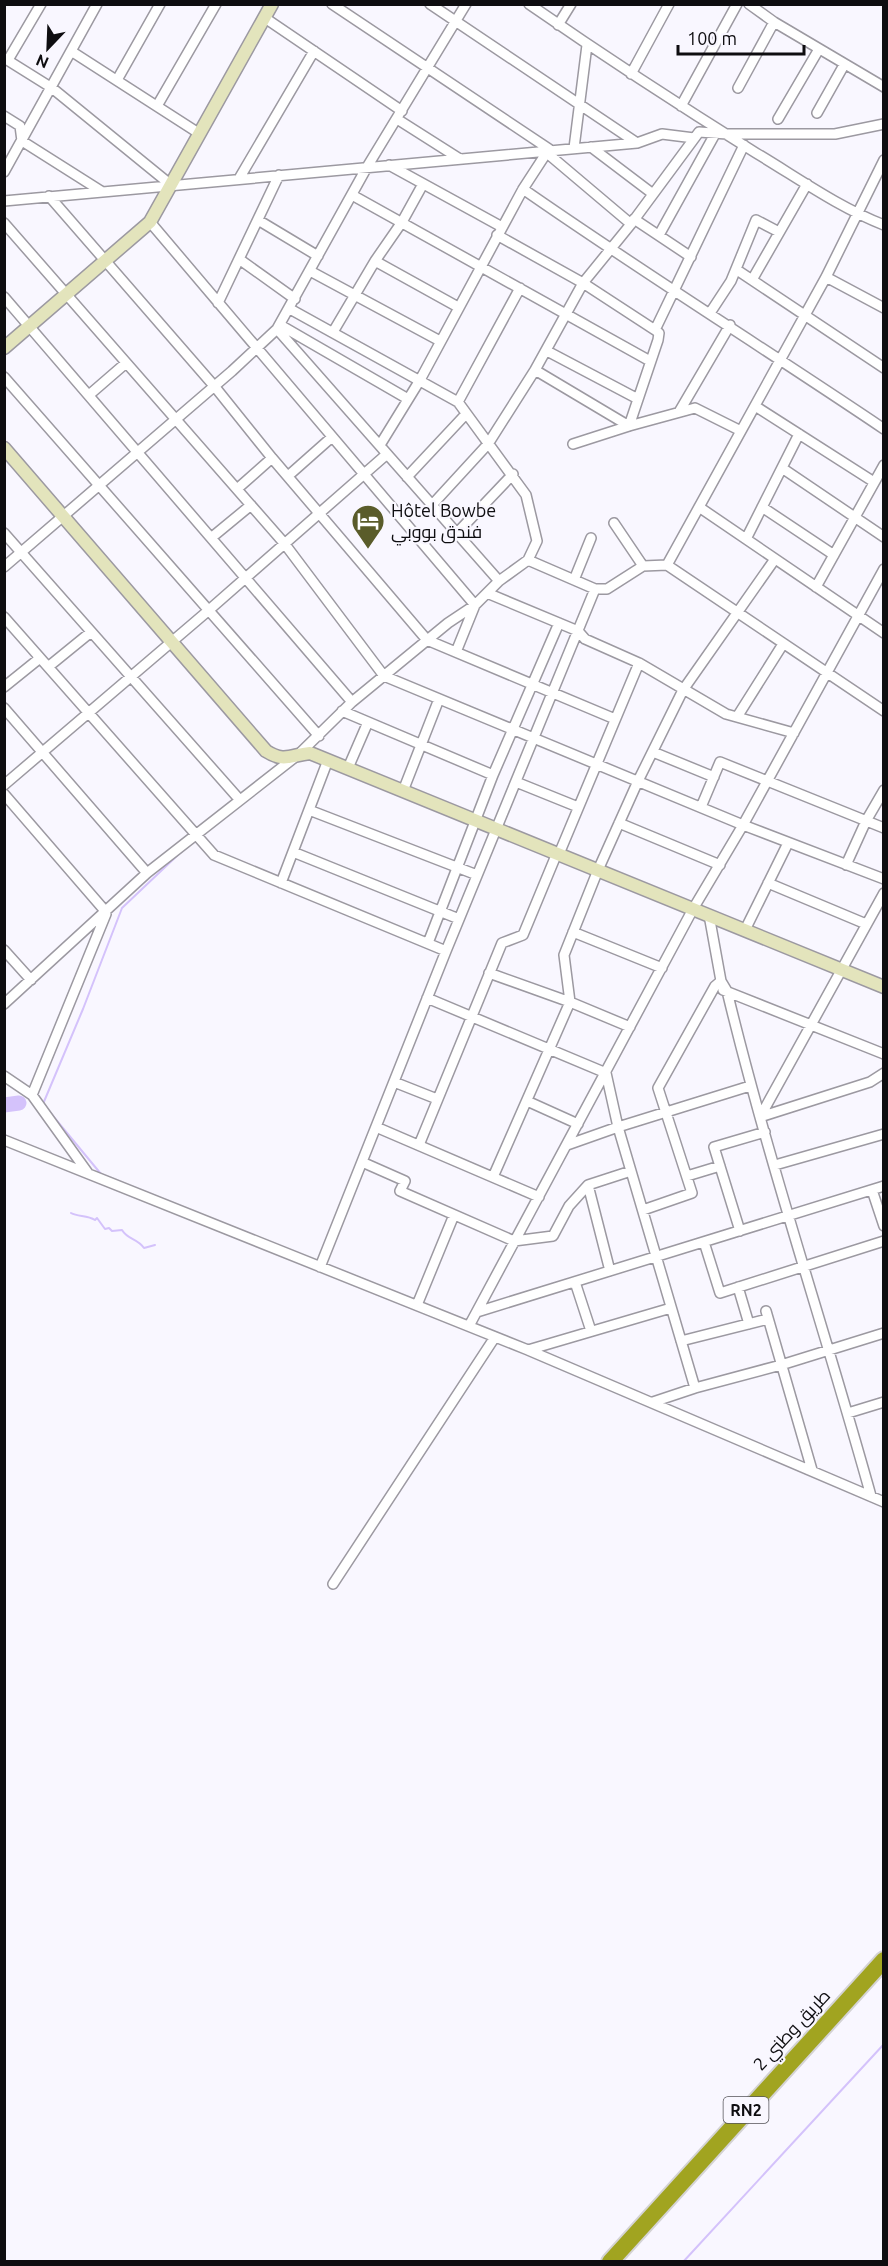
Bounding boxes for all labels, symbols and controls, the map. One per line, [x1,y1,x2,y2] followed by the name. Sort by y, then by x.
[18,18,78,78] north arrow
[678,18,804,56] scale bar
[687,28,737,48] text: 100 m
[33,51,51,72] text: N
[391,500,496,546] place label: Hôtel Bowbe فندق بووبي
[350,503,386,550] hotel icon: Hôtel Bowbe فندق بووبي
[749,1985,837,2077] street label: طريق وطني 2
[724,2097,768,2123] road number: RN2

